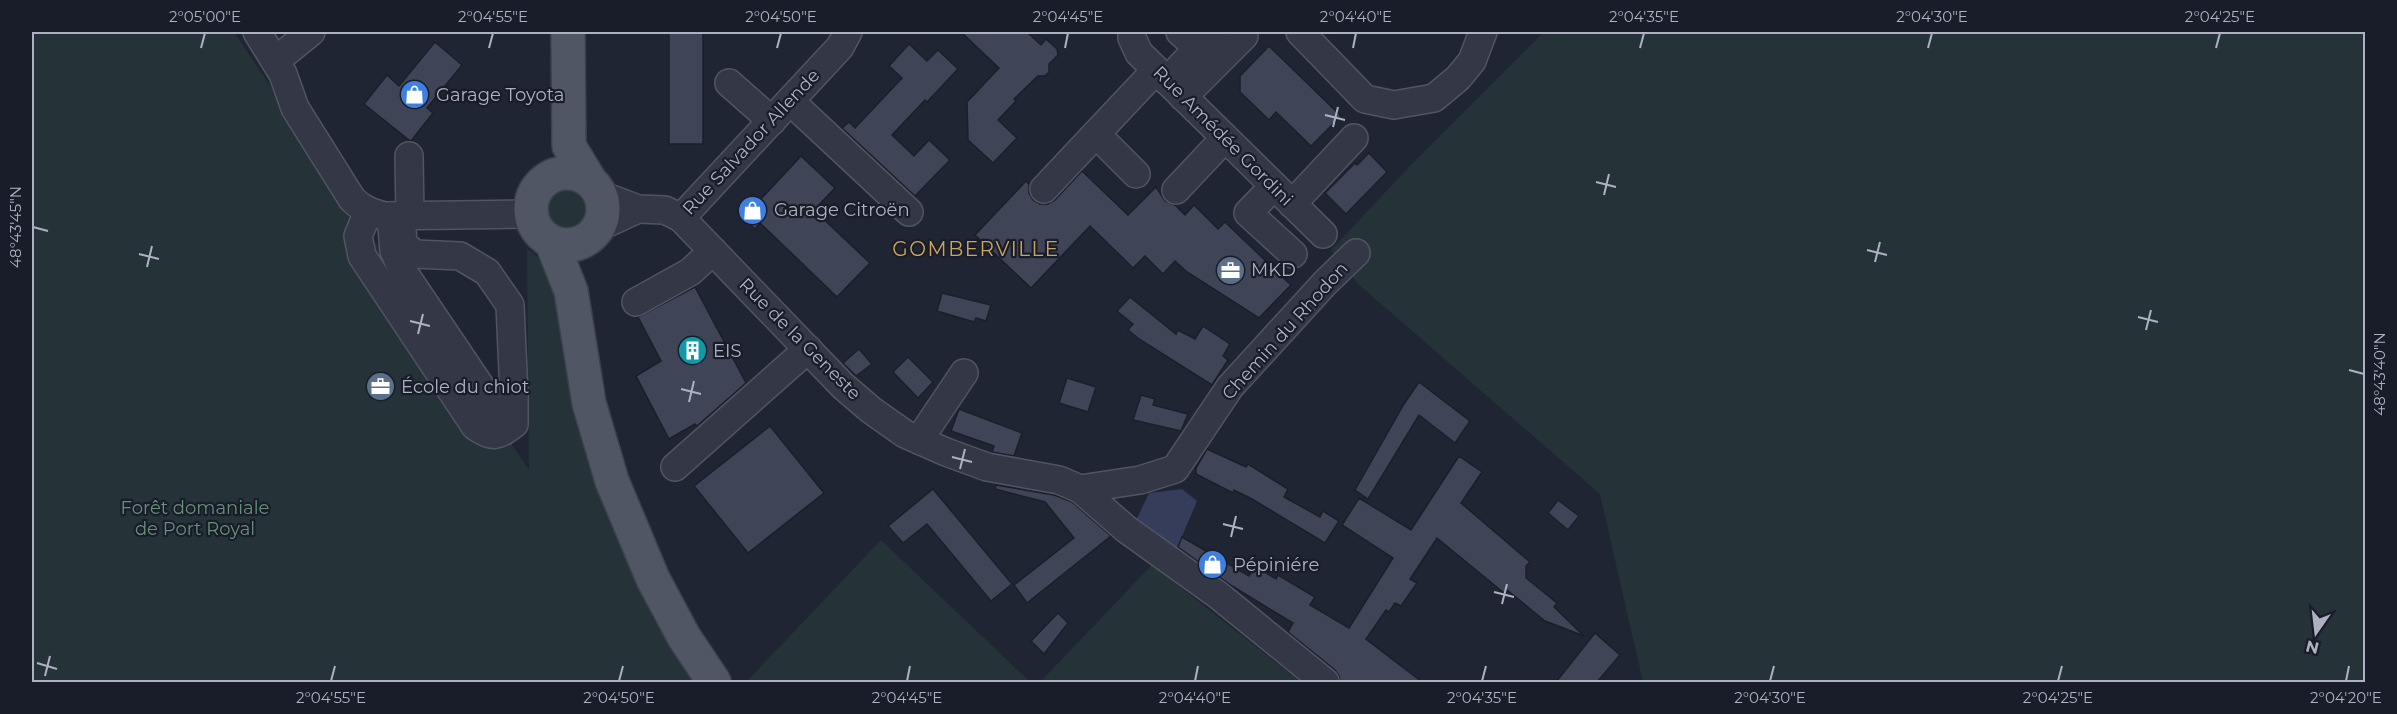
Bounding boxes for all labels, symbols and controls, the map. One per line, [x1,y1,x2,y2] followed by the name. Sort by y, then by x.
[169,7,241,26] text: 2°05'00"E
[458,7,528,26] text: 2°04'55"E
[745,7,817,26] text: 2°04'50"E
[1033,7,1103,26] text: 2°04'45"E
[1320,7,1392,26] text: 2°04'40"E
[1609,7,1679,26] text: 2°04'35"E
[1896,7,1968,26] text: 2°04'30"E
[2185,7,2255,26] text: 2°04'25"E
[1149,62,1297,210] street label: Rue Amédée Gordini
[678,64,824,219] street label: Rue Salvador Allende
[399,79,431,111] shop icon: Garage Toyota
[436,84,564,106] place label: Garage Toyota
[6,186,25,268] text: 48°43'45"N
[737,194,769,226] shop icon: Garage Citroën
[774,199,910,221] place label: Garage Citroën
[892,237,1060,261] district label: GOMBERVILLE
[1214,254,1246,286] office icon: MKD
[1217,258,1353,404] street label: Chemin du Rhodon
[1251,259,1296,281] place label: MKD
[735,274,866,405] street label: Rue de la Geneste
[2370,332,2389,416] text: 48°43'40"N
[676,335,708,367] building icon: EIS
[713,340,742,362] place label: EIS
[364,371,396,403] office icon: École du chiot
[401,376,529,398] place label: École du chiot
[121,497,270,540] park label: Forêt domaniale de Port Royal
[1196,549,1228,581] shop icon: Pépiniére
[1233,554,1319,576] place label: Pépiniére
[2286,603,2346,663] north arrow
[2304,636,2321,658] text: N
[296,688,366,707] text: 2°04'55"E
[583,688,655,707] text: 2°04'50"E
[872,688,942,707] text: 2°04'45"E
[1159,688,1231,707] text: 2°04'40"E
[1447,688,1517,707] text: 2°04'35"E
[1734,688,1806,707] text: 2°04'30"E
[2023,688,2093,707] text: 2°04'25"E
[2310,688,2382,707] text: 2°04'20"E

